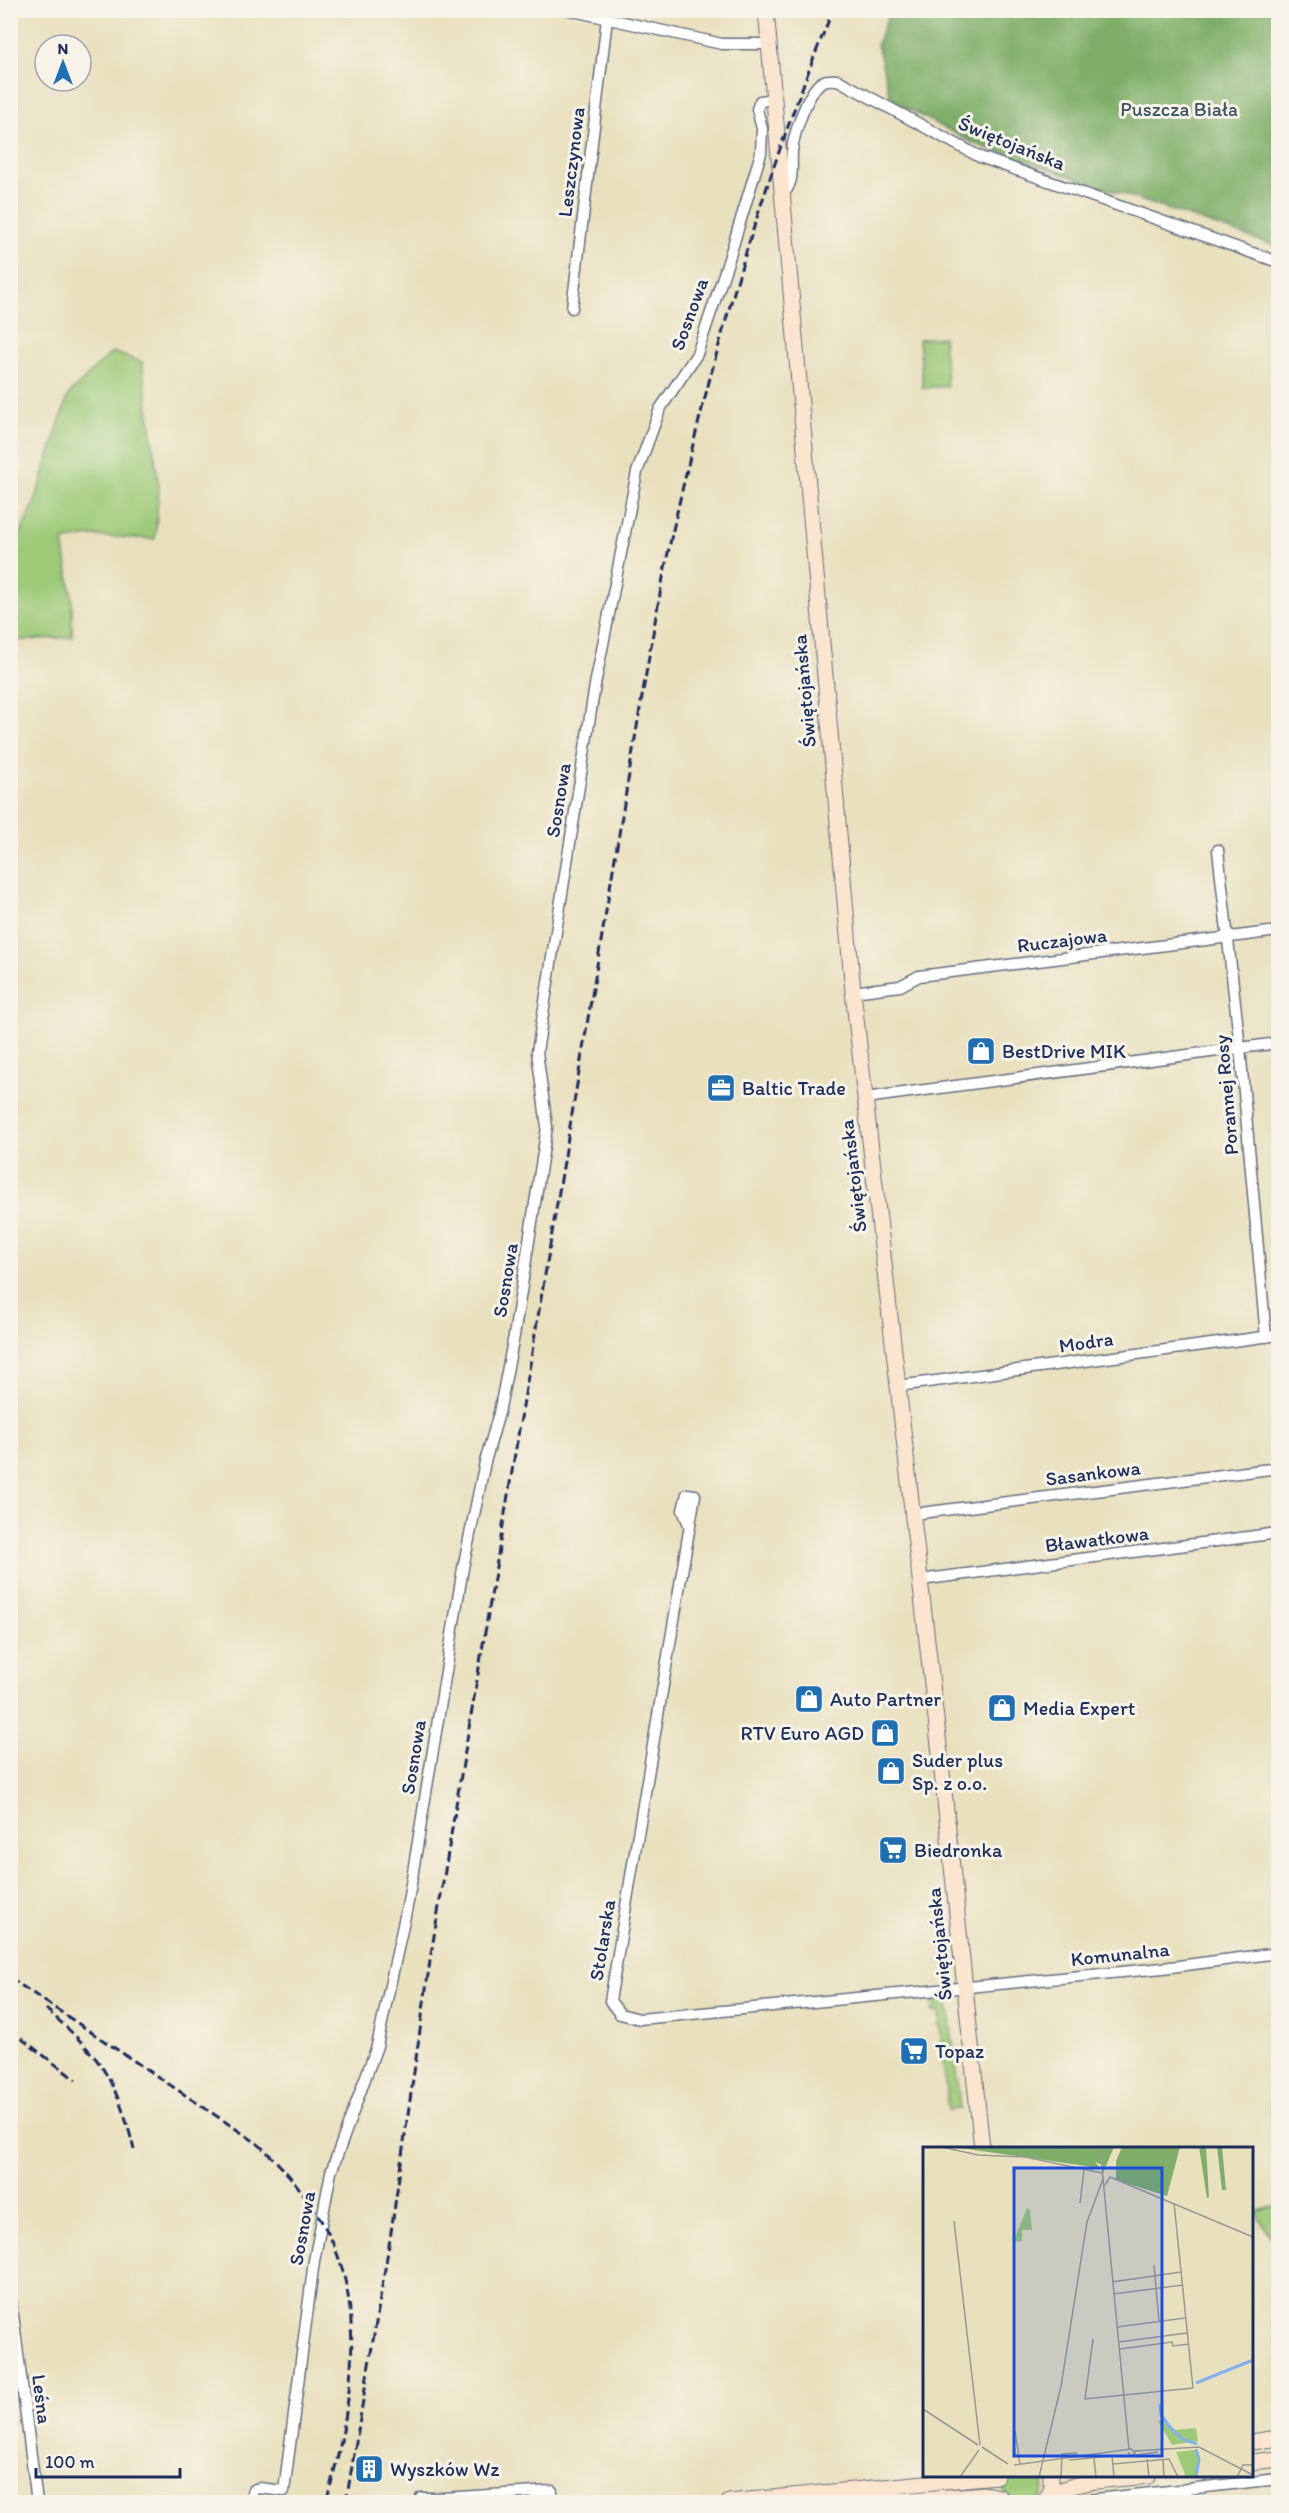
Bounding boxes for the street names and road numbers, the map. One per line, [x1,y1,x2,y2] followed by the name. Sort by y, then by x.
[552,105,590,218] street label: Leszczynowa
[955,111,1070,176] street label: Świętojańska
[665,274,713,353] street label: Sosnowa
[787,633,821,749] street label: Świętojańska
[540,760,576,839] street label: Sosnowa
[1016,923,1109,957] street label: Ruczajowa
[1209,1033,1243,1156] street label: Porannej Rosy
[834,1118,872,1234] street label: Świętojańska
[487,1240,523,1319] street label: Sosnowa
[1057,1326,1115,1358] street label: Modra
[1044,1455,1142,1491] street label: Sasankowa
[1044,1521,1151,1557] street label: Bławatkowa
[395,1717,431,1796] street label: Sosnowa
[921,1886,957,2002] street label: Świętojańska
[584,1897,620,1982] street label: Stolarska
[1069,1937,1171,1971] street label: Komunalna
[284,2188,320,2267] street label: Sosnowa
[27,2373,57,2425] street label: Leśna

